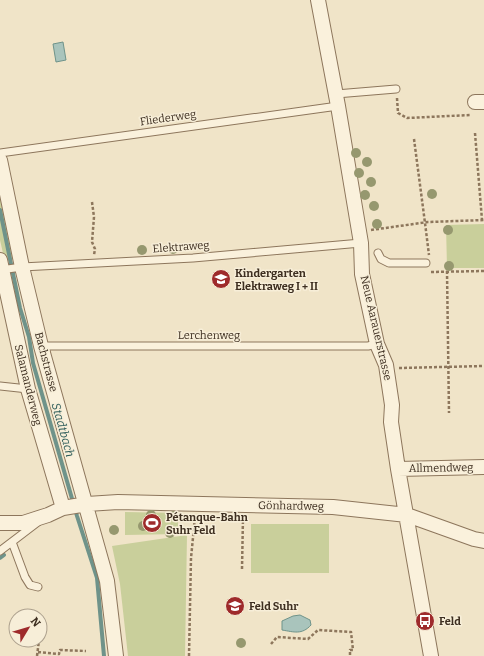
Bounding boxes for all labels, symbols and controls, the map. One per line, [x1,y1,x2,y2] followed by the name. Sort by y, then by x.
[139,108,197,128] street label: Fliederweg
[152,239,210,255] street label: Elektraweg
[235,267,318,293] place label: Kindergarten Elektraweg I + II
[210,268,232,290] school or university icon: Kindergarten Elektraweg I + II
[358,274,394,382] street label: Neue Aarauerstrasse
[178,329,240,342] street label: Lerchenweg
[32,331,60,393] street label: Bachstrasse
[12,343,44,427] street label: Salamanderweg
[49,401,77,459] water label: Stadtbach
[409,461,473,475] street label: Allmendweg
[258,499,324,513] street label: Gönhardweg
[166,511,248,537] place label: Pétanque-Bahn Suhr Feld
[141,512,163,534] sports icon: Pétanque-Bahn Suhr Feld
[224,595,246,617] school or university icon: Feld Suhr
[249,600,299,613] place label: Feld Suhr
[8,608,48,648] north arrow
[414,610,436,632] bus stop icon: Feld
[28,615,44,630] text: N
[439,615,461,628] place label: Feld

